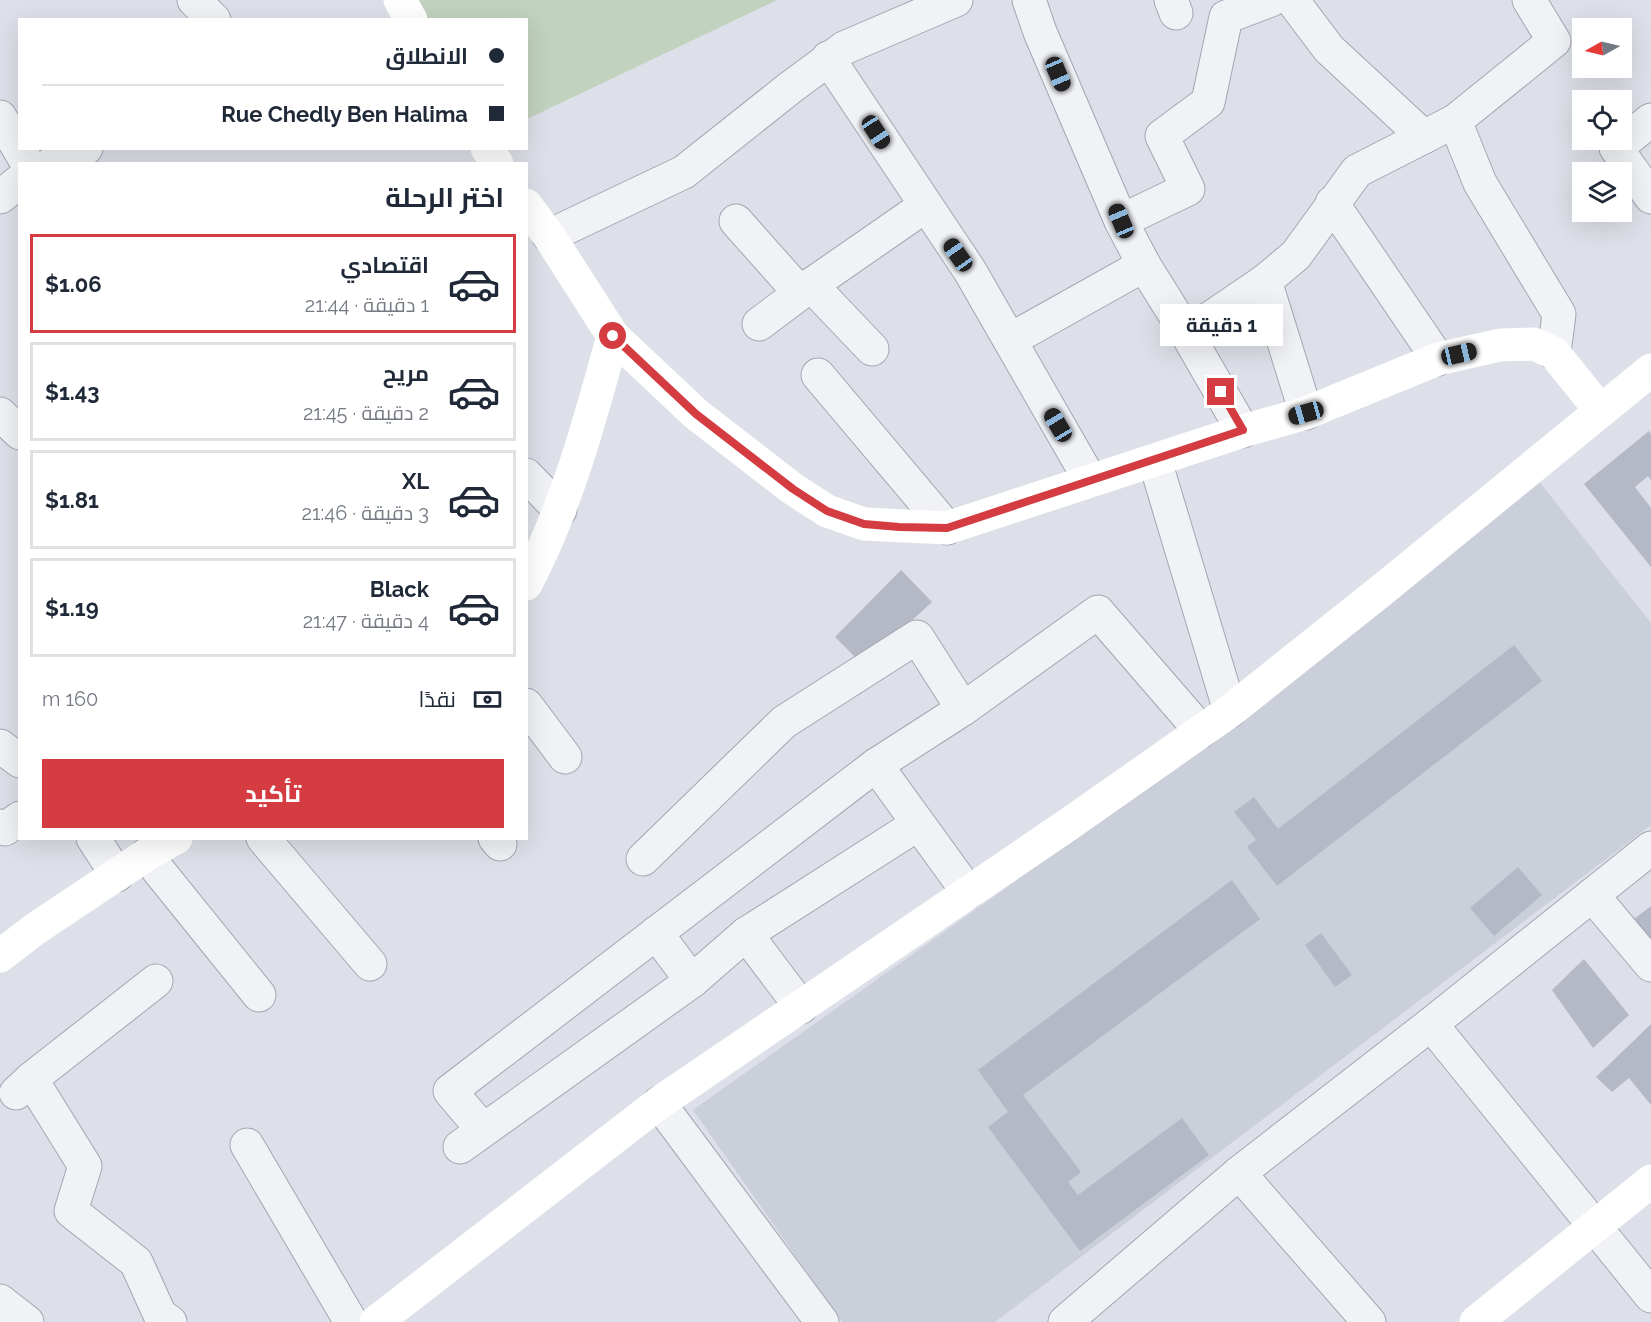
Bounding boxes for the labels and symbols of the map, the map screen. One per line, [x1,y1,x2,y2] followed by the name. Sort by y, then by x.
[1572,18,1632,78] north arrow
[1043,54,1073,94] car
[859,112,893,152] car
[1106,201,1136,241] car
[940,235,976,275] car
[1160,305,1282,347] callout: 1 دقيقة
[599,322,626,349] route start
[1439,341,1479,367] car
[1207,378,1234,405] route end
[1286,399,1326,427] car
[1041,405,1075,445] car

